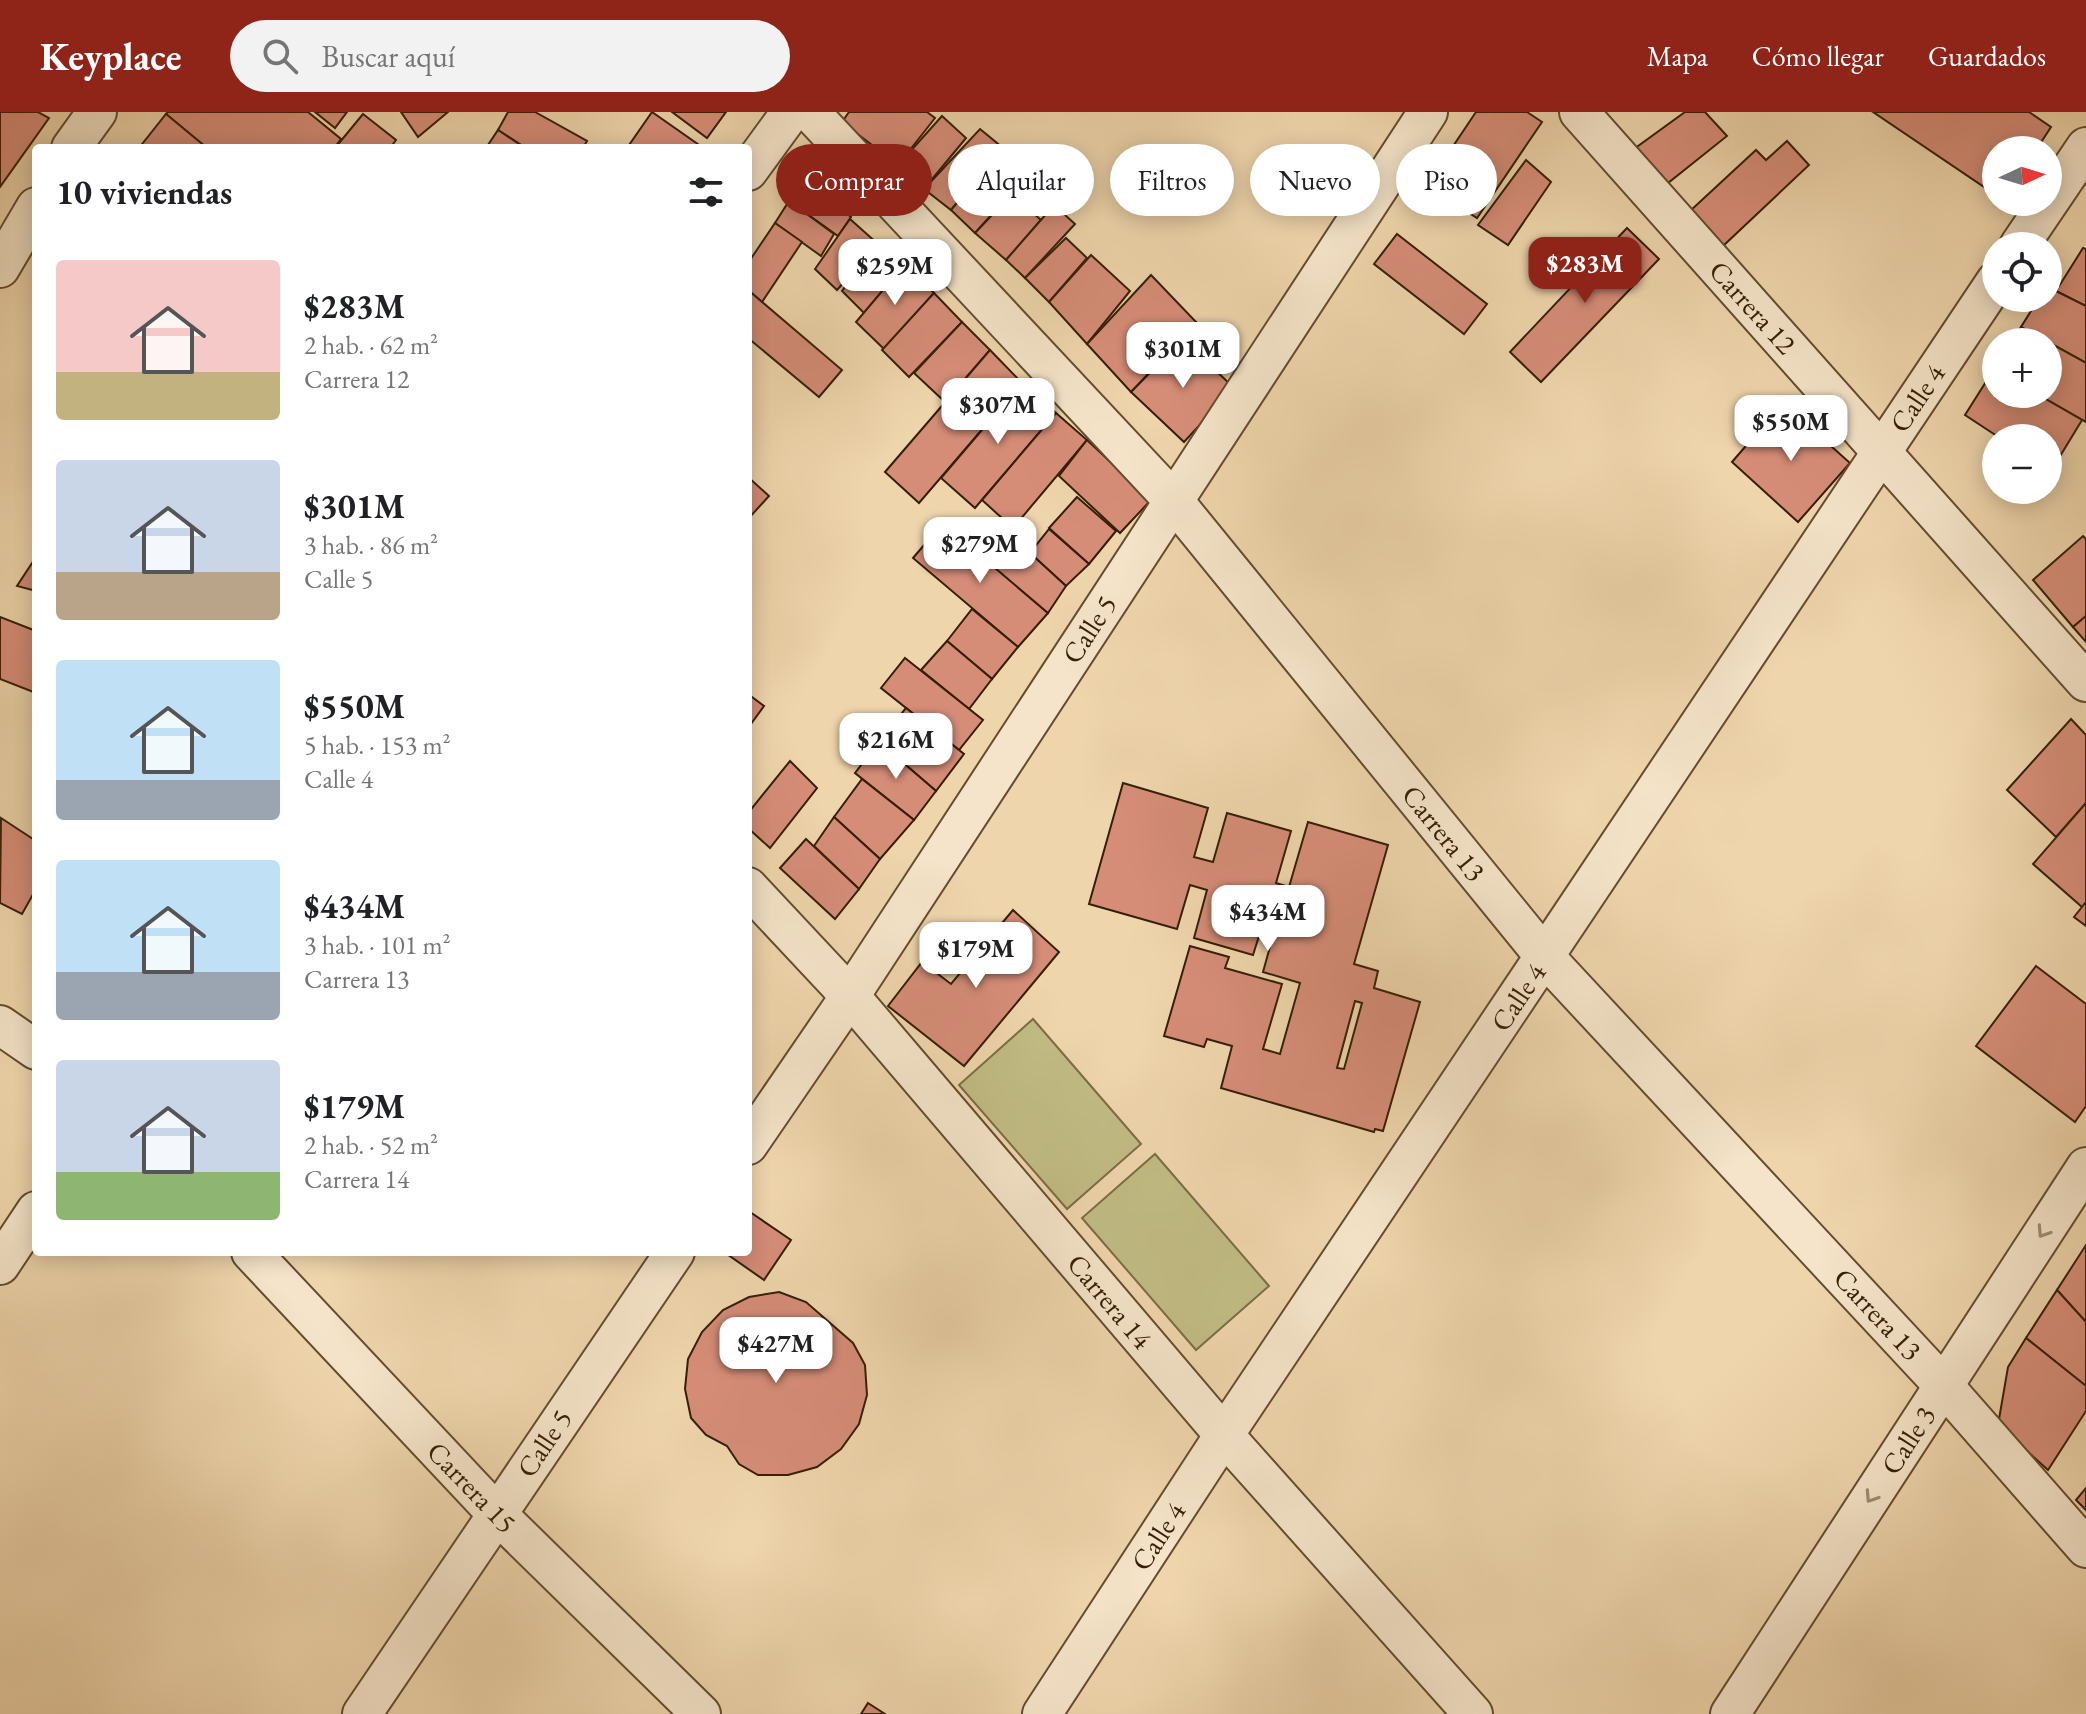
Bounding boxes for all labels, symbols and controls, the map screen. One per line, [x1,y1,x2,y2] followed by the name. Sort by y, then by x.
[230,20,790,92] search box
[40,32,182,81] text: Keyplace
[258,34,302,78] icon: search
[322,37,455,76] text: Buscar aquí
[1647,38,1708,74] text: Mapa
[1752,38,1884,74] text: Cómo llegar
[1928,38,2046,74] text: Guardados
[1982,136,2062,216] north arrow
[1982,136,2062,504] map controls
[776,144,932,216] chip: Comprar
[948,144,1094,216] chip: Alquilar
[1110,144,1234,216] chip: Filtros
[1250,144,1380,216] chip: Nuevo
[1396,144,1497,216] chip: Piso
[56,170,232,214] text: 10 viviendas
[684,170,728,214] icon: filters
[1982,232,2062,312] button: locate
[1529,237,1641,305] pin: $283M
[839,239,951,307] pin: $259M
[1546,246,1624,280] text: $283M
[856,248,934,282] text: $259M
[1702,253,1805,362] street label: Carrera 12
[304,284,405,328] text: $283M
[120,292,216,388] icon: home
[1127,322,1239,390] pin: $301M
[304,328,438,362] text: 2 hab. · 62 m²
[1982,328,2062,408] button: +
[1144,331,1222,365] text: $301M
[1881,357,1953,439] street label: Calle 4
[304,362,410,396] text: Carrera 12
[942,378,1054,446] pin: $307M
[959,387,1037,421] text: $307M
[1735,395,1847,463] pin: $550M
[1752,404,1830,438] text: $550M
[1982,424,2062,504] button: −
[304,484,405,528] text: $301M
[120,492,216,588] icon: home
[924,517,1036,585] pin: $279M
[941,526,1019,560] text: $279M
[304,528,438,562] text: 3 hab. · 86 m²
[304,562,373,596] text: Calle 5
[1054,588,1124,670] street label: Calle 5
[304,684,405,728] text: $550M
[120,692,216,788] icon: home
[840,713,952,781] pin: $216M
[857,722,935,756] text: $216M
[304,728,450,762] text: 5 hab. · 153 m²
[304,762,373,796] text: Calle 4
[1394,777,1494,889] street label: Carrera 13
[304,884,405,928] text: $434M
[1212,885,1324,953] pin: $434M
[120,892,216,988] icon: home
[1229,894,1307,928] text: $434M
[920,922,1032,990] pin: $179M
[304,928,450,962] text: 3 hab. · 101 m²
[937,931,1015,965] text: $179M
[1482,956,1554,1038] street label: Calle 4
[304,962,410,996] text: Carrera 13
[304,1084,405,1128] text: $179M
[120,1092,216,1188] icon: home
[304,1128,438,1162] text: 2 hab. · 52 m²
[304,1162,410,1196] text: Carrera 14
[2038,1223,2053,1238] one-way arrow
[1060,1246,1161,1357] street label: Carrera 14
[1826,1260,1930,1368] street label: Carrera 13
[720,1317,832,1385] pin: $427M
[737,1326,815,1360] text: $427M
[1873,1399,1943,1481] street label: Calle 3
[508,1402,580,1484] street label: Calle 5
[420,1434,524,1540] street label: Carrera 15
[1866,1488,1881,1503] one-way arrow
[1123,1495,1194,1577] street label: Calle 4

